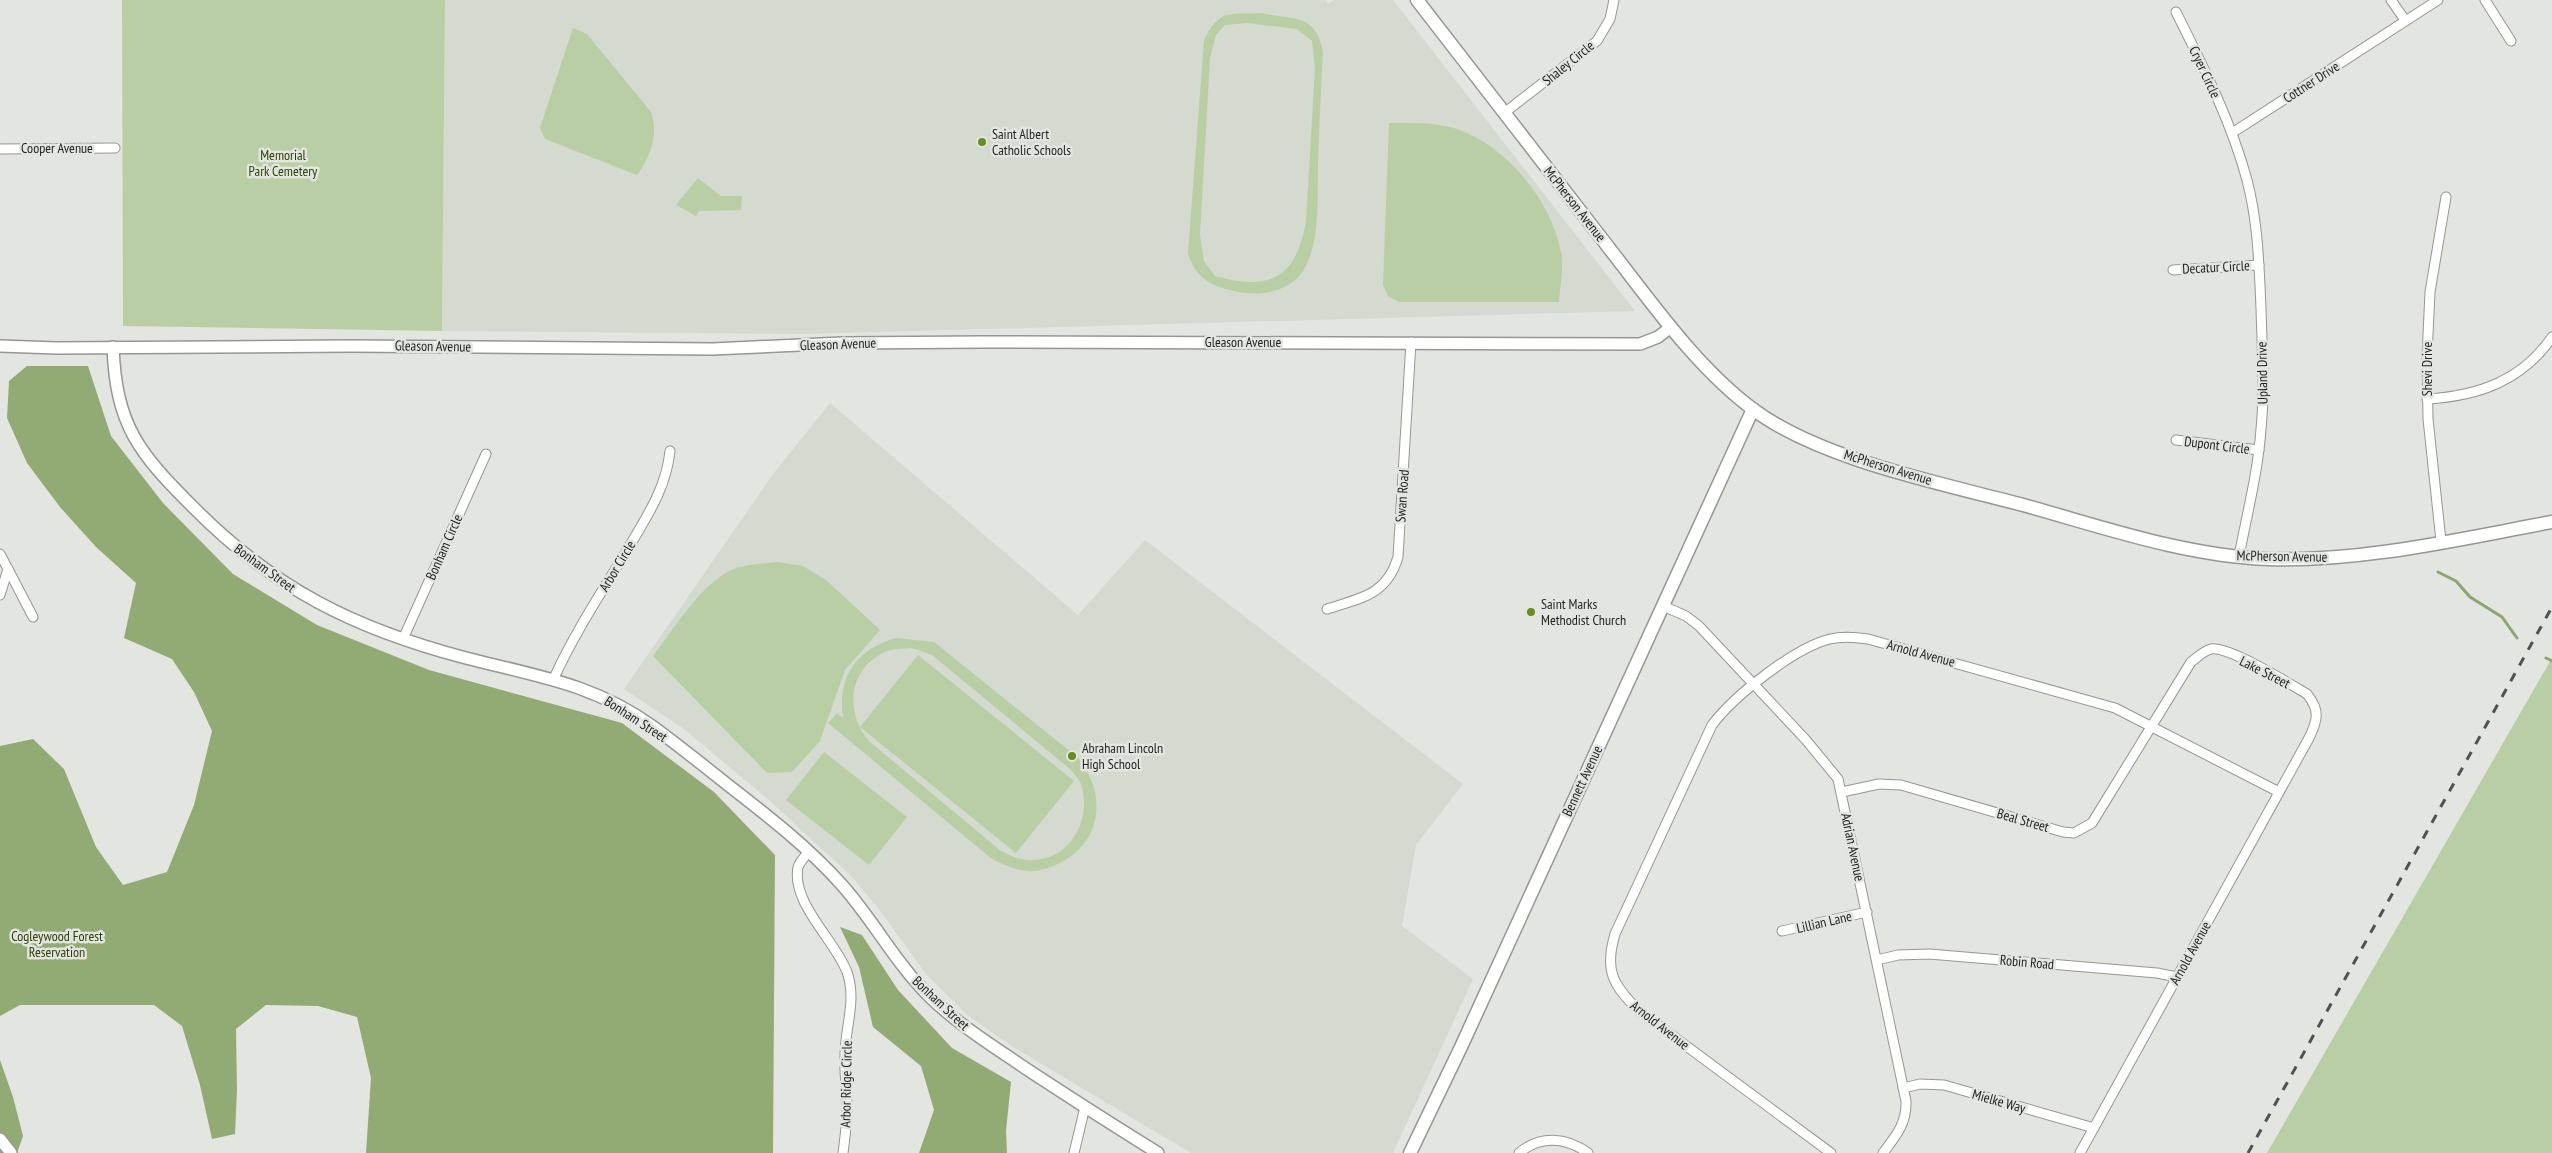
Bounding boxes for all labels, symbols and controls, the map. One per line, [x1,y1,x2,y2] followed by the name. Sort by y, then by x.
[1538,36,1598,89] street label: Shaley Circle
[2185,43,2225,101] street label: Cryer Circle
[2279,57,2343,107] street label: Cottner Drive
[992,125,1071,159] place label: Saint Albert Catholic Schools
[976,136,988,148] marker: Saint Albert Catholic Schools
[21,139,93,157] street label: Cooper Avenue
[249,146,318,180] park label: Memorial Park Cemetery
[1540,163,1610,246] street label: McPherson Avenue
[2182,256,2250,278] street label: Decatur Circle
[1205,333,1281,351] street label: Gleason Avenue
[799,334,877,354] street label: Gleason Avenue
[395,336,472,356] street label: Gleason Avenue
[2252,341,2272,405] street label: Upland Drive
[2418,341,2436,396] street label: Shevi Drive
[2183,432,2251,458] street label: Dupont Circle
[1842,445,1934,489] street label: McPherson Avenue
[1391,469,1413,523] street label: Swan Road
[422,511,467,583] street label: Bonham Circle
[595,537,639,595] street label: Arbor Circle
[231,540,299,596] street label: Bonham Street
[2236,546,2328,566] street label: McPherson Avenue
[1541,595,1626,629] place label: Saint Marks Methodist Church
[1525,606,1537,618] marker: Saint Marks Methodist Church
[1885,635,1957,671] street label: Arnold Avenue
[2237,652,2293,692] street label: Lake Street
[601,692,671,746] street label: Bonham Street
[1082,739,1163,773] place label: Abraham Lincoln High School
[1558,742,1606,819] street label: Bennett Avenue
[1066,750,1078,762] marker: Abraham Lincoln High School
[1995,804,2051,836] street label: Beal Street
[1837,811,1869,883] street label: Adrian Avenue
[1795,907,1854,937] street label: Lillian Lane
[2165,918,2215,988] street label: Arnold Avenue
[11,927,103,961] park label: Cogleywood Forest Reservation
[1999,951,2055,973] street label: Robin Road
[909,972,973,1034] street label: Bonham Street
[1627,996,1693,1054] street label: Arnold Avenue
[836,1040,856,1128] street label: Arbor Ridge Circle
[1970,1085,2028,1117] street label: Mielke Way

